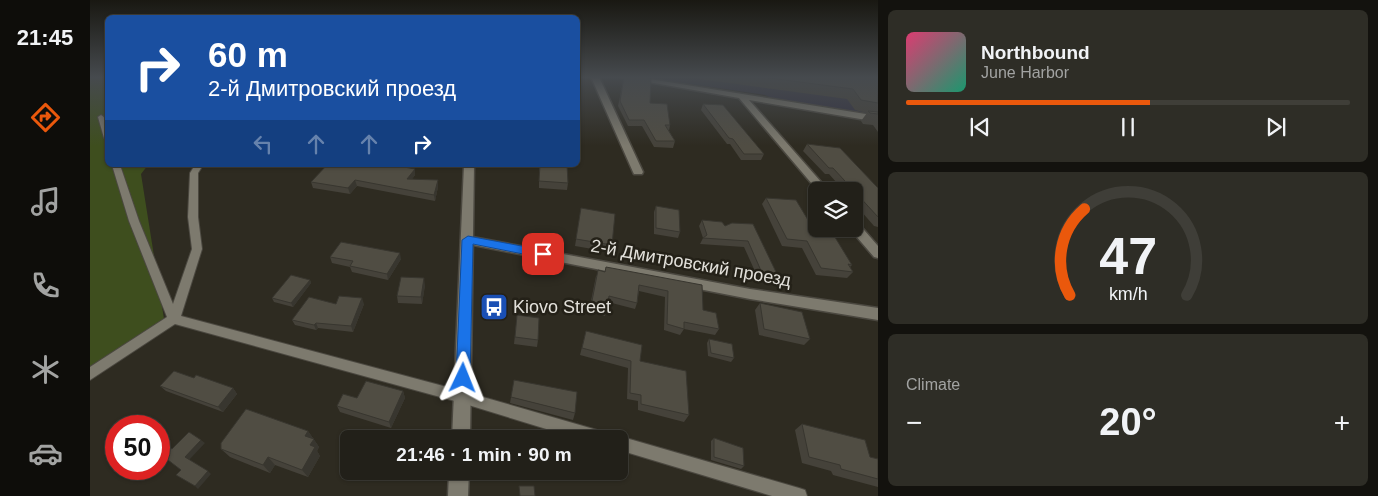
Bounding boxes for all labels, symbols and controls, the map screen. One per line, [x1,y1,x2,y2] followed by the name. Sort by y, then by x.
[17,25,73,50] text: 21:45
[125,35,190,100] icon: right
[208,35,288,74] text: 60 m
[981,42,1090,63] text: Northbound
[981,64,1069,81] text: June Harbor
[208,76,456,101] text: 2-й Дмитровский проезд
[28,100,63,135] icon: directions
[966,113,994,141] icon: previous
[1114,113,1142,141] icon: pause
[1262,113,1290,141] icon: next
[249,130,277,158] icon: left
[302,130,330,158] icon: ahead
[355,130,383,158] icon: ahead
[408,130,436,158] icon: right
[808,182,863,237] map controls
[808,182,863,237] button: layers
[28,184,63,219] icon: music
[1099,227,1157,285] text: 47
[522,233,564,275] pin
[589,236,793,291] street label: 2-й Дмитровский проезд
[529,240,557,268] icon: arrive
[28,268,63,303] icon: phone
[1109,284,1147,304] text: km/h
[479,292,509,322] bus stop icon: Kiovo Street
[513,297,611,317] place label: Kiovo Street
[436,351,488,403] position arrow
[28,352,63,387] icon: climate
[906,376,960,393] text: Climate
[1099,401,1157,443] text: 20°
[906,407,922,438] text: −
[1334,407,1350,438] text: +
[105,415,170,480] speed limit sign: 50
[28,436,63,471] icon: car
[396,444,572,465] text: 21:46 · 1 min · 90 m

